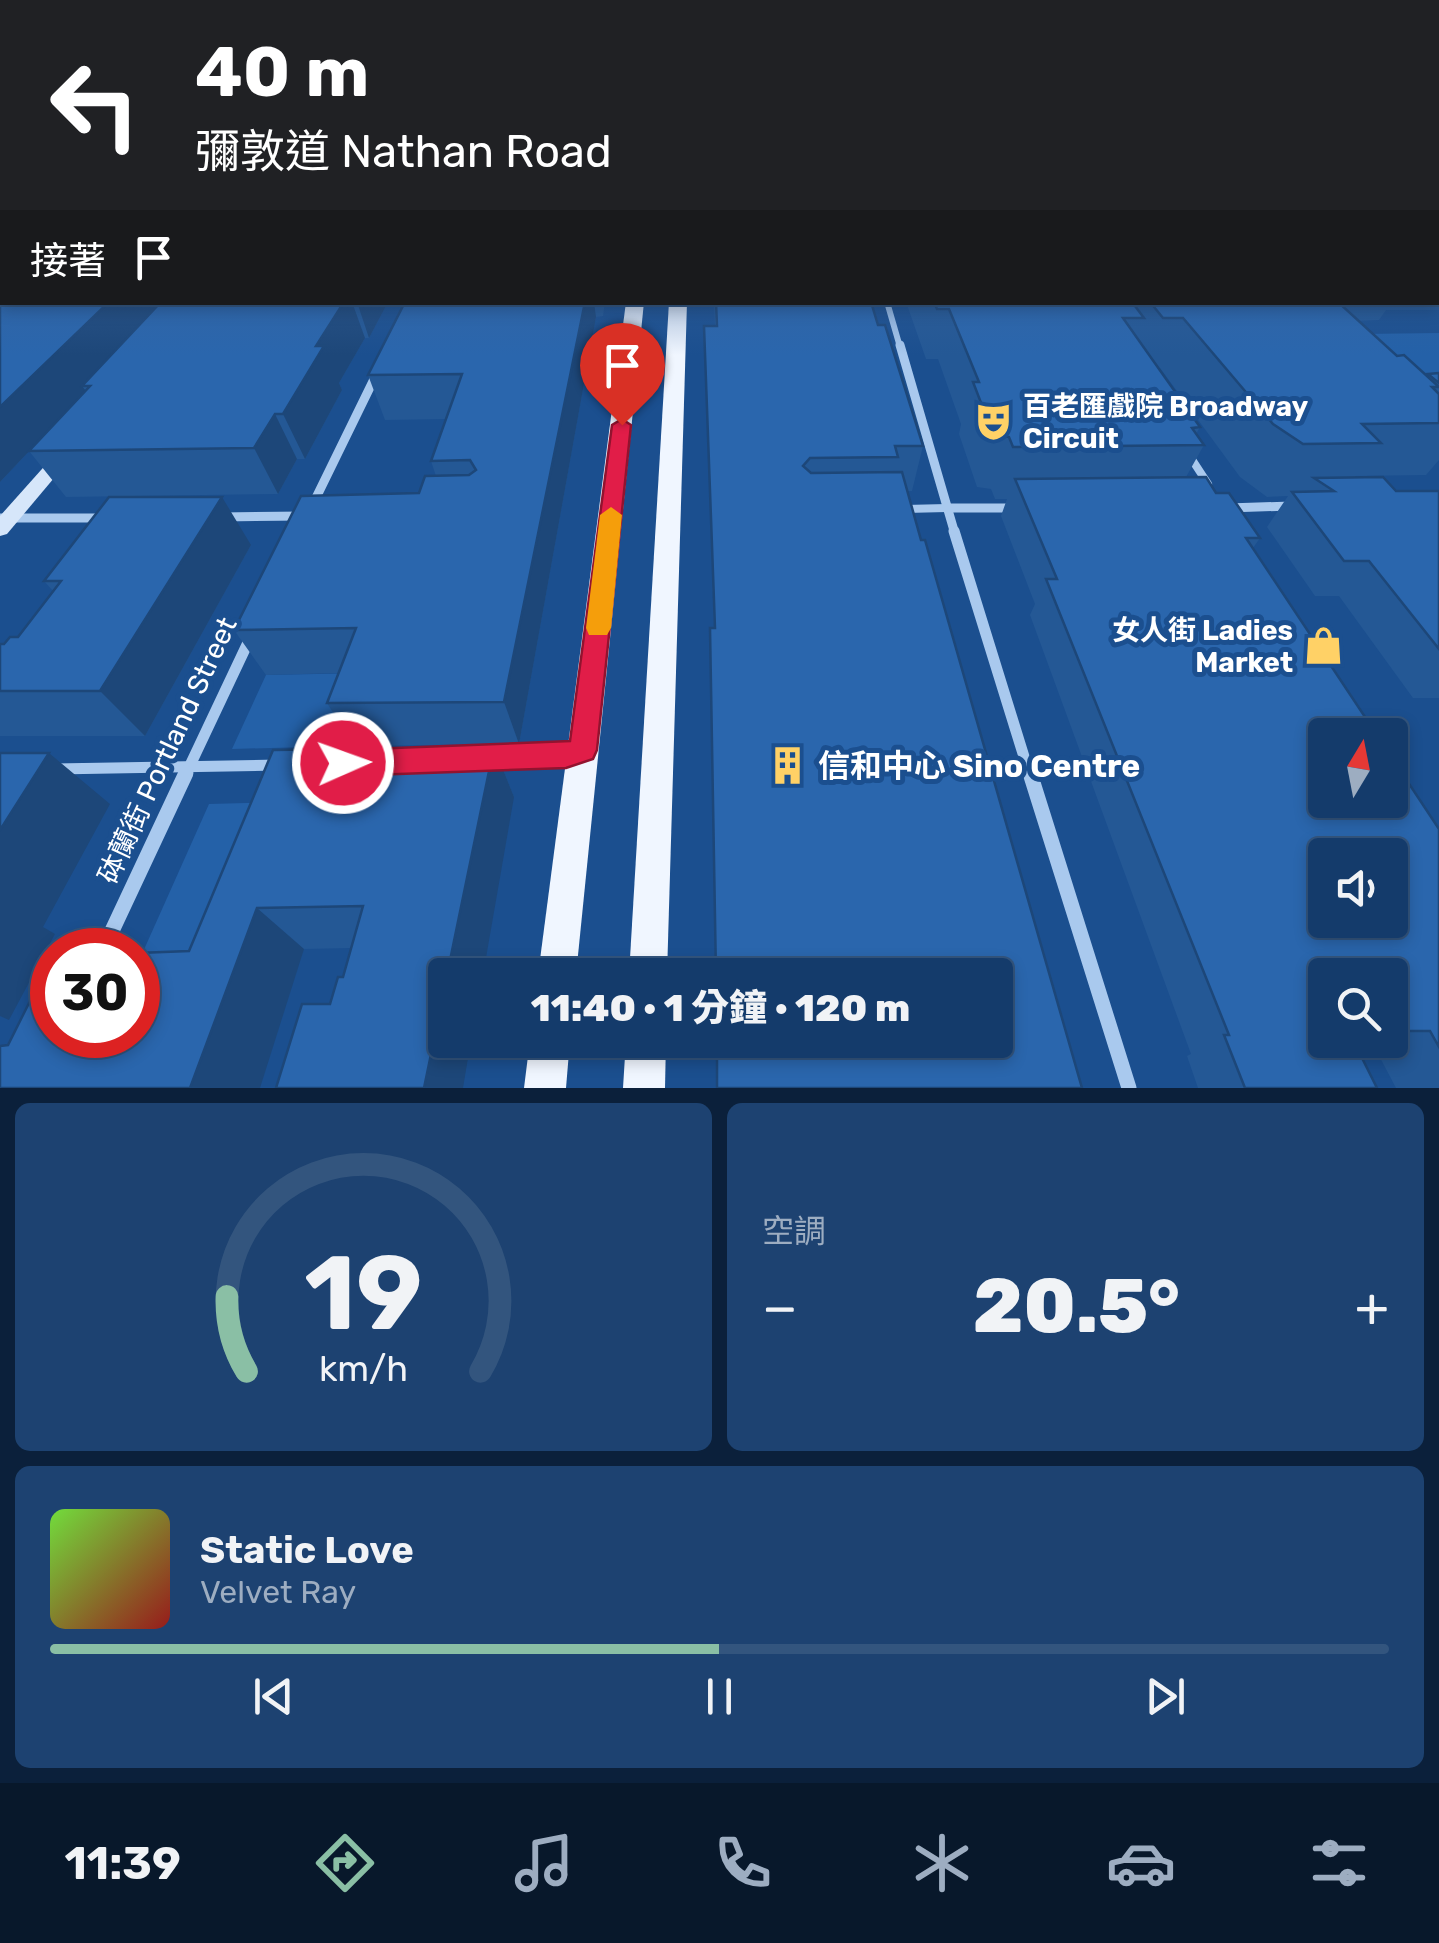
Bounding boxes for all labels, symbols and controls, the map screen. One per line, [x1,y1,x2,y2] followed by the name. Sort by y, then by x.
[195,31,369,114] text: 40 m
[30,40,160,170] icon: left
[195,125,612,178] text: 彌敦道 Nathan Road
[126,230,181,285] icon: arrive
[30,238,106,284] text: 接著
[580,323,665,426] pin
[595,338,650,393] icon: arrive
[1023,390,1309,455] place label: 百老匯戲院 Broadway Circuit
[972,401,1014,443] theatre icon: 百老匯戲院 Broadway Circuit
[91,612,244,889] street label: 砵蘭街 Portland Street
[1112,614,1293,679] place label: 女人街 Ladies Market
[1302,625,1344,667] shop icon: 女人街 Ladies Market
[291,711,395,815] position arrow
[1308,718,1408,818] north arrow
[1308,718,1408,1058] map controls
[767,745,809,787] building icon: 信和中心 Sino Centre
[818,747,1140,785] place label: 信和中心 Sino Centre
[1308,838,1408,938] button: sound
[30,928,160,1058] speed limit sign: 30
[1308,958,1408,1058] button: search
[531,985,910,1031] text: 11:40 · 1 分鐘 · 120 m
[762,1212,826,1250] text: 空調
[304,1232,423,1355] text: 19
[973,1262,1180,1351] text: 20.5°
[762,1275,798,1340] text: −
[1355,1275,1389,1340] text: +
[319,1348,408,1390] text: km/h
[200,1527,414,1573] text: Static Love
[200,1573,356,1611] text: Velvet Ray
[246,1669,301,1724] icon: previous
[692,1669,747,1724] icon: pause
[1138,1669,1193,1724] icon: next
[310,1828,380,1898] icon: directions
[509,1828,579,1898] icon: music
[708,1828,778,1898] icon: phone
[907,1828,977,1898] icon: climate
[1106,1828,1176,1898] icon: car
[1304,1828,1374,1898] icon: filters
[64,1837,181,1890] text: 11:39

